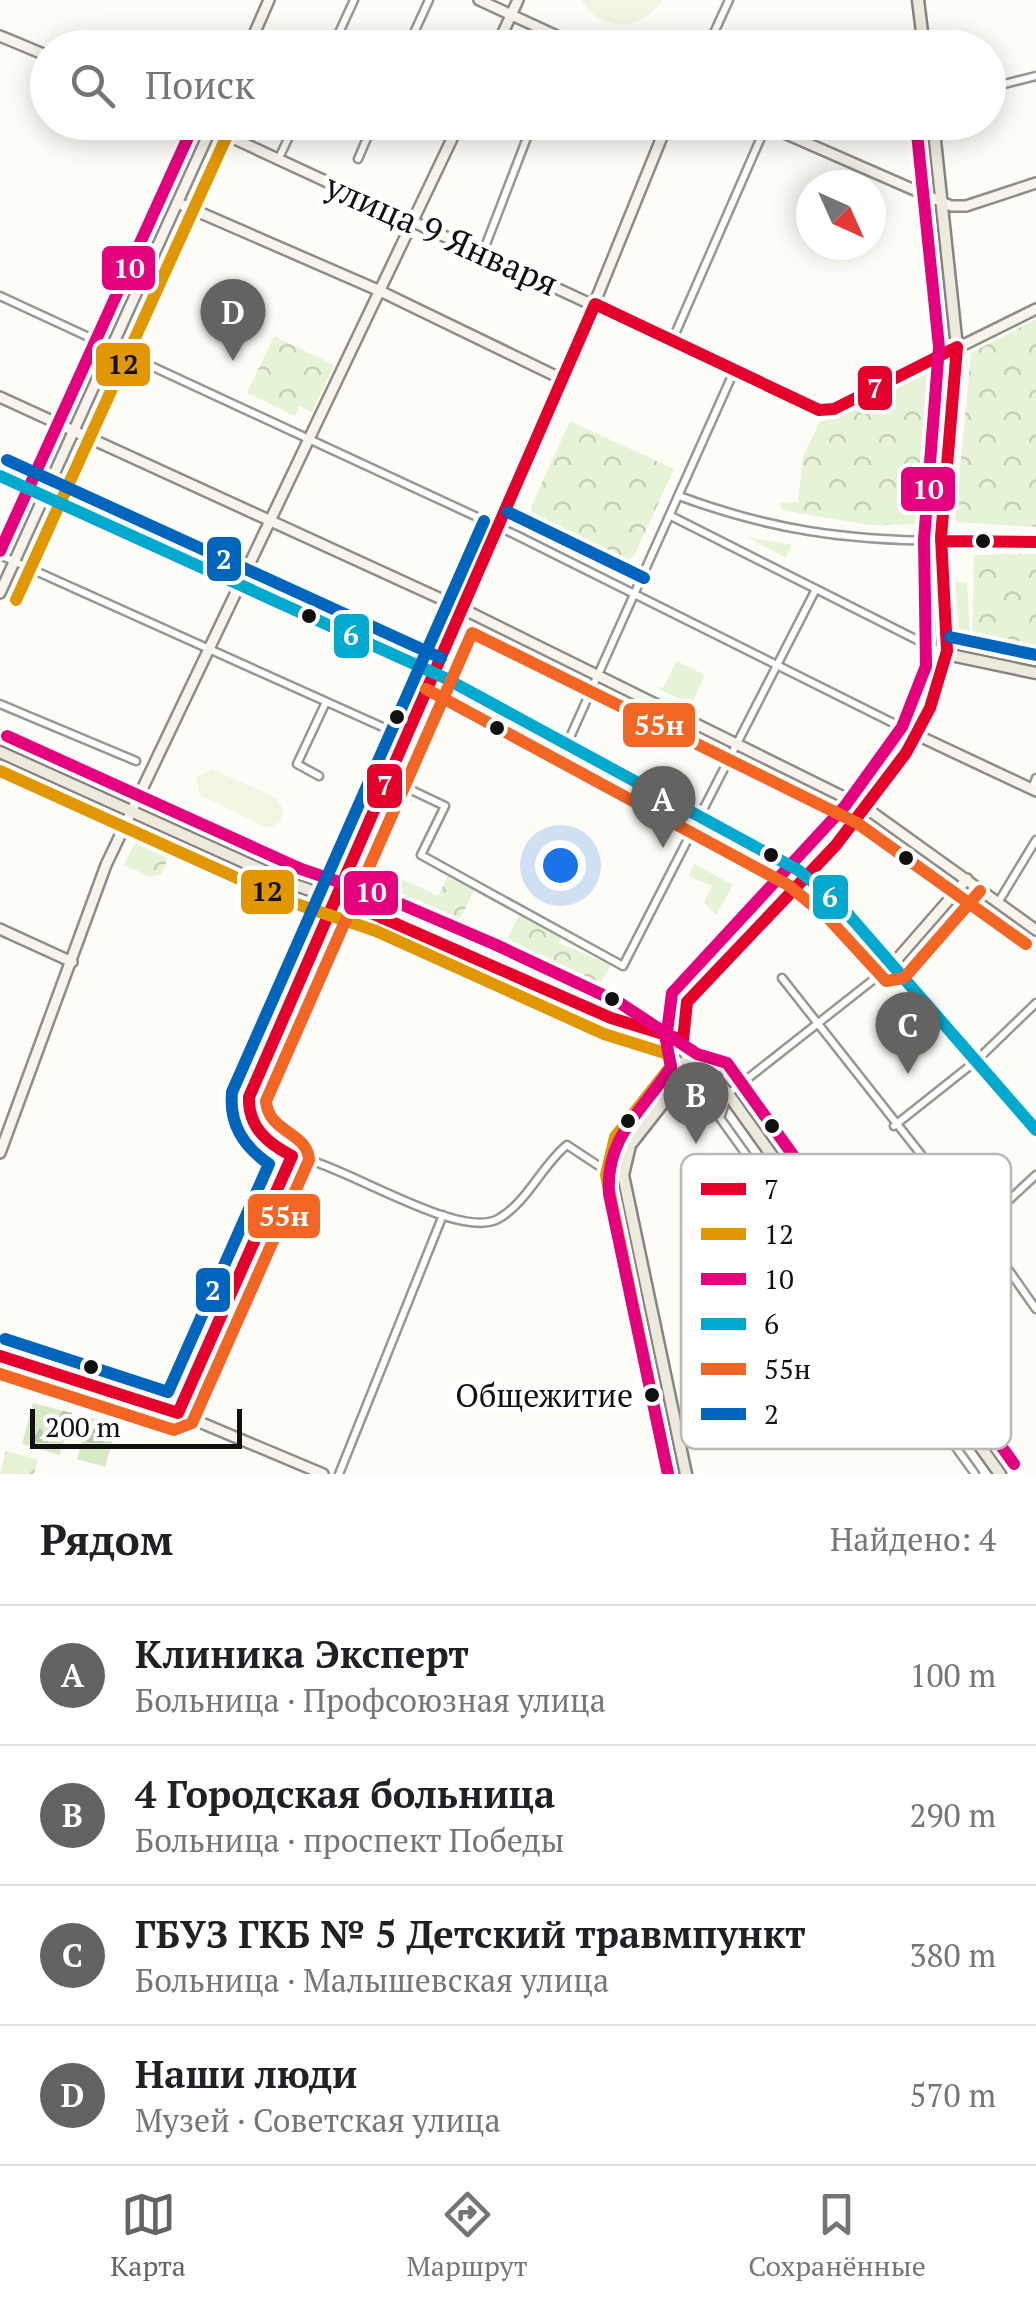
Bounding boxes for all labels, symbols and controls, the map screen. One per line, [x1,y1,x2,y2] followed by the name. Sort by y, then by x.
[30,30,1006,140] search box
[65,58,120,113] icon: search
[145,60,255,110] text: Поиск
[318,162,566,306] street label: улица 9 Января
[796,170,886,260] north arrow
[100,244,157,292] line badge: 10
[113,249,145,286] text: 10
[200,278,266,361] pin: D
[94,341,152,388] line badge: 12
[107,345,139,382] text: 12
[856,364,894,412] line badge: 7
[867,369,883,406] text: 7
[899,465,957,513] line badge: 10
[912,470,944,507] text: 10
[973,531,993,551] unlabelled marker
[205,535,243,583] line badge: 2
[216,540,232,577] text: 2
[299,606,319,626] unlabelled marker
[332,612,371,660] line badge: 6
[343,616,359,653] text: 6
[621,701,697,749] line badge: 55н
[634,706,684,743] text: 55н
[387,707,407,727] unlabelled marker
[487,718,507,738] unlabelled marker
[365,762,404,810] line badge: 7
[377,766,393,803] text: 7
[630,766,696,848] pin: A
[535,840,586,891] your location
[761,845,781,865] unlabelled marker
[896,848,916,868] unlabelled marker
[239,868,296,916] line badge: 12
[342,869,400,917] line badge: 10
[251,872,283,909] text: 12
[355,873,387,910] text: 10
[811,873,850,921] line badge: 6
[822,878,838,915] text: 6
[602,989,622,1009] unlabelled marker
[876,992,940,1074] pin: C
[664,1062,728,1144] pin: B
[618,1111,638,1131] unlabelled marker
[762,1116,782,1136] unlabelled marker
[681,1154,1011,1449] legend
[764,1170,779,1207] text: 7
[246,1192,322,1240] line badge: 55н
[259,1197,309,1234] text: 55н
[764,1215,794,1252] text: 12
[764,1260,794,1297] text: 10
[194,1266,232,1314] line badge: 2
[205,1271,221,1308] text: 2
[764,1305,779,1342] text: 6
[764,1350,811,1387] text: 55н
[81,1357,101,1377] unlabelled marker
[455,1374,633,1416] place label: Общежитие
[642,1385,662,1405] marker: Общежитие
[764,1395,779,1432] text: 2
[30,1404,242,1448] scale bar
[45,1408,121,1445] text: 200 m
[40,1511,173,1567] text: Рядом
[830,1518,996,1560] text: Найдено: 4
[135,1629,469,1679] text: Клиника Эксперт
[61,1654,84,1696] text: A
[909,1654,996,1696] text: 100 m
[135,1679,606,1721] text: Больница · Профсоюзная улица
[135,1769,555,1819] text: 4 Городская больница
[62,1794,83,1836] text: B
[909,1794,996,1836] text: 290 m
[135,1819,564,1861] text: Больница · проспект Победы
[135,1909,806,1959] text: ГБУЗ ГКБ № 5 Детский травмпункт
[62,1934,83,1976] text: C
[909,1934,996,1976] text: 380 m
[135,1959,609,2001] text: Больница · Малышевская улица
[135,2049,357,2099] text: Наши люди
[61,2074,84,2116] text: D
[909,2074,996,2116] text: 570 m
[135,2099,501,2141] text: Музей · Советская улица
[110,2187,186,2284] tab: Карта
[406,2187,528,2284] tab: Маршрут
[748,2187,926,2284] tab: Сохранённые

